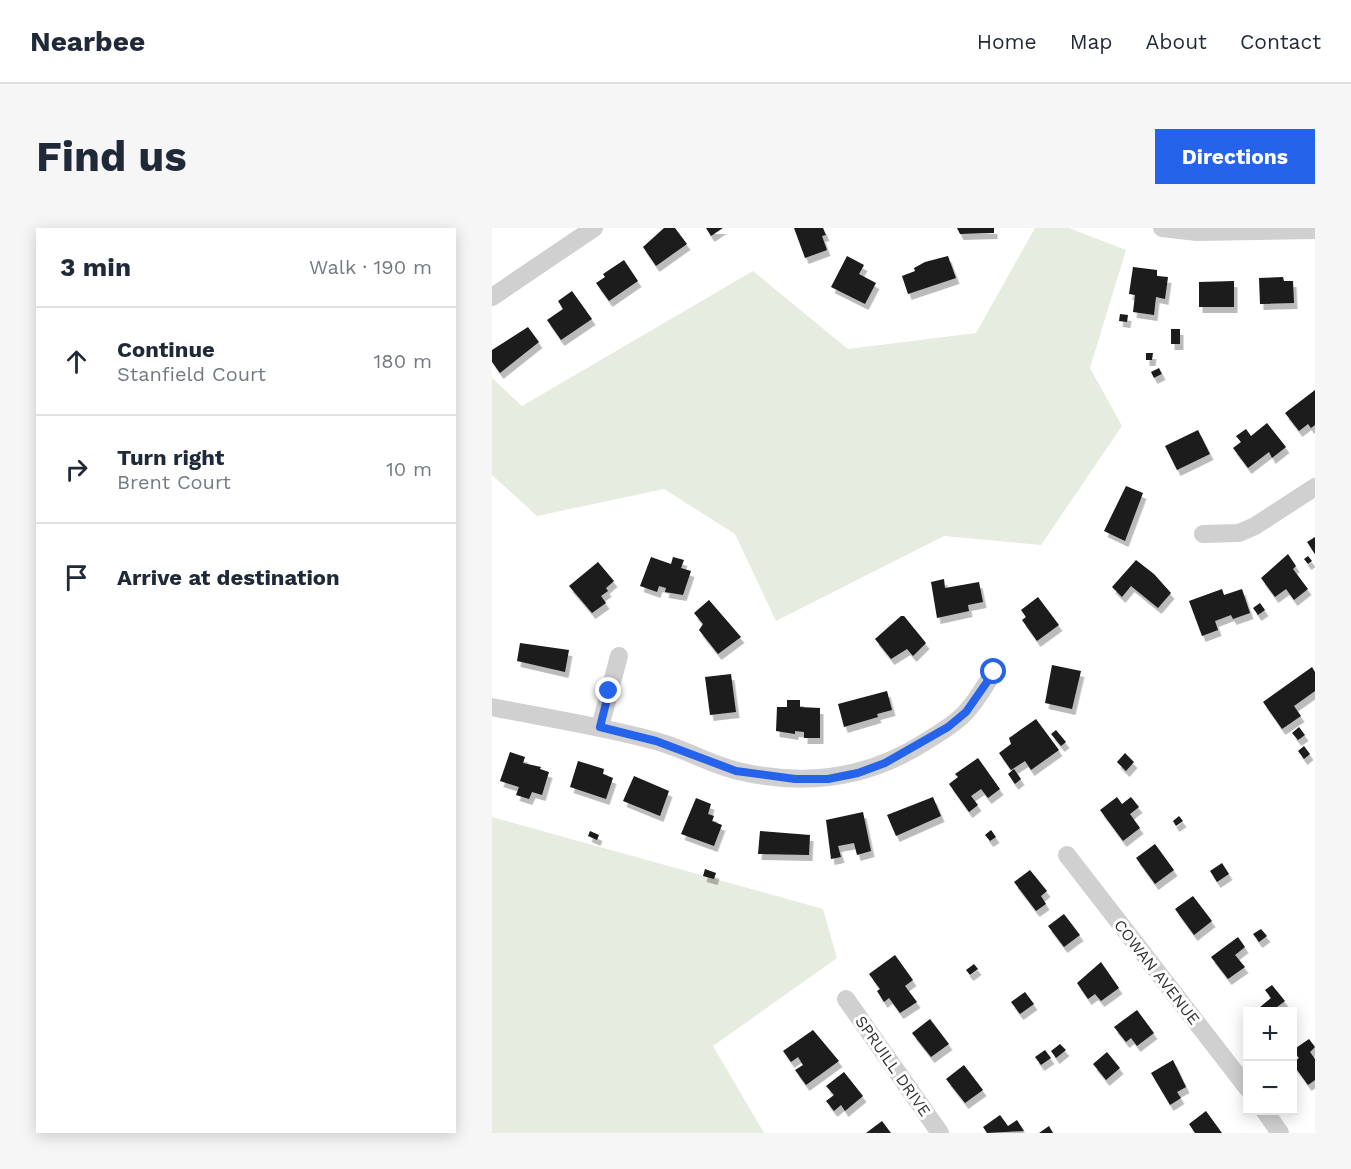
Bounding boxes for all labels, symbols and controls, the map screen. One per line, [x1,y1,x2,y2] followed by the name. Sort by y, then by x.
[30,25,145,58] text: Nearbee
[977,29,1037,54] text: Home
[1070,29,1113,54] text: Map
[1146,29,1207,54] text: About
[1240,29,1321,54] text: Contact
[1155,129,1315,184] button: Directions
[36,132,187,181] text: Find us
[60,252,131,282] text: 3 min
[309,255,432,279] text: Walk · 190 m
[117,337,215,362] text: Continue
[60,345,93,378] icon: ahead
[374,349,432,373] text: 180 m
[117,362,266,386] text: Stanfield Court
[117,445,224,470] text: Turn right
[60,453,93,486] icon: right
[386,457,432,481] text: 10 m
[117,470,231,494] text: Brent Court
[60,561,93,594] icon: arrive
[117,565,340,590] text: Arrive at destination
[980,658,1006,684] route start
[595,677,621,703] route end
[1110,916,1204,1028] street label: COWAN AVENUE
[1243,1007,1297,1115] map controls
[1243,1007,1297,1061] button: +
[851,1012,935,1120] street label: SPRUILL DRIVE
[1243,1061,1297,1115] button: −

